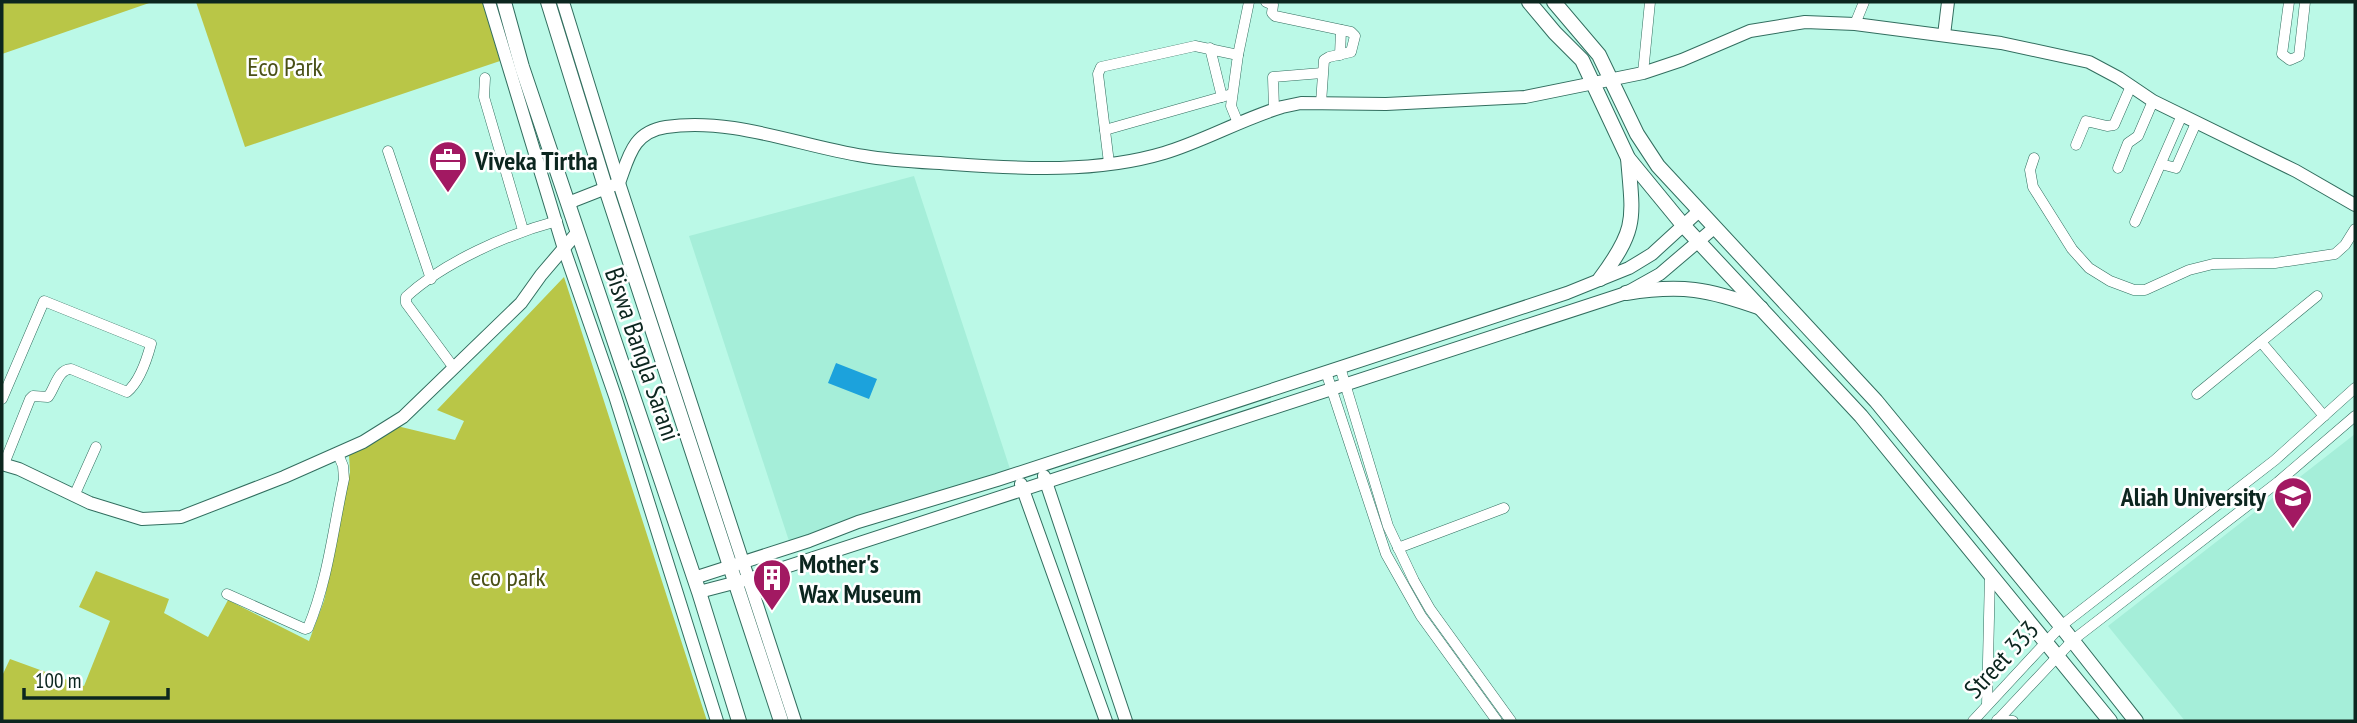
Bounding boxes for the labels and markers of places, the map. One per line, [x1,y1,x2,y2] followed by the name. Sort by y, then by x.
[427,139,469,194] office icon: Viveka Tirtha
[474,144,598,177] place label: Viveka Tirtha
[2272,475,2314,530] school or university icon: Aliah University
[2120,480,2267,513] place label: Aliah University
[798,547,921,610] place label: Mother's Wax Museum
[751,557,793,612] building icon: Mother's Wax Museum

